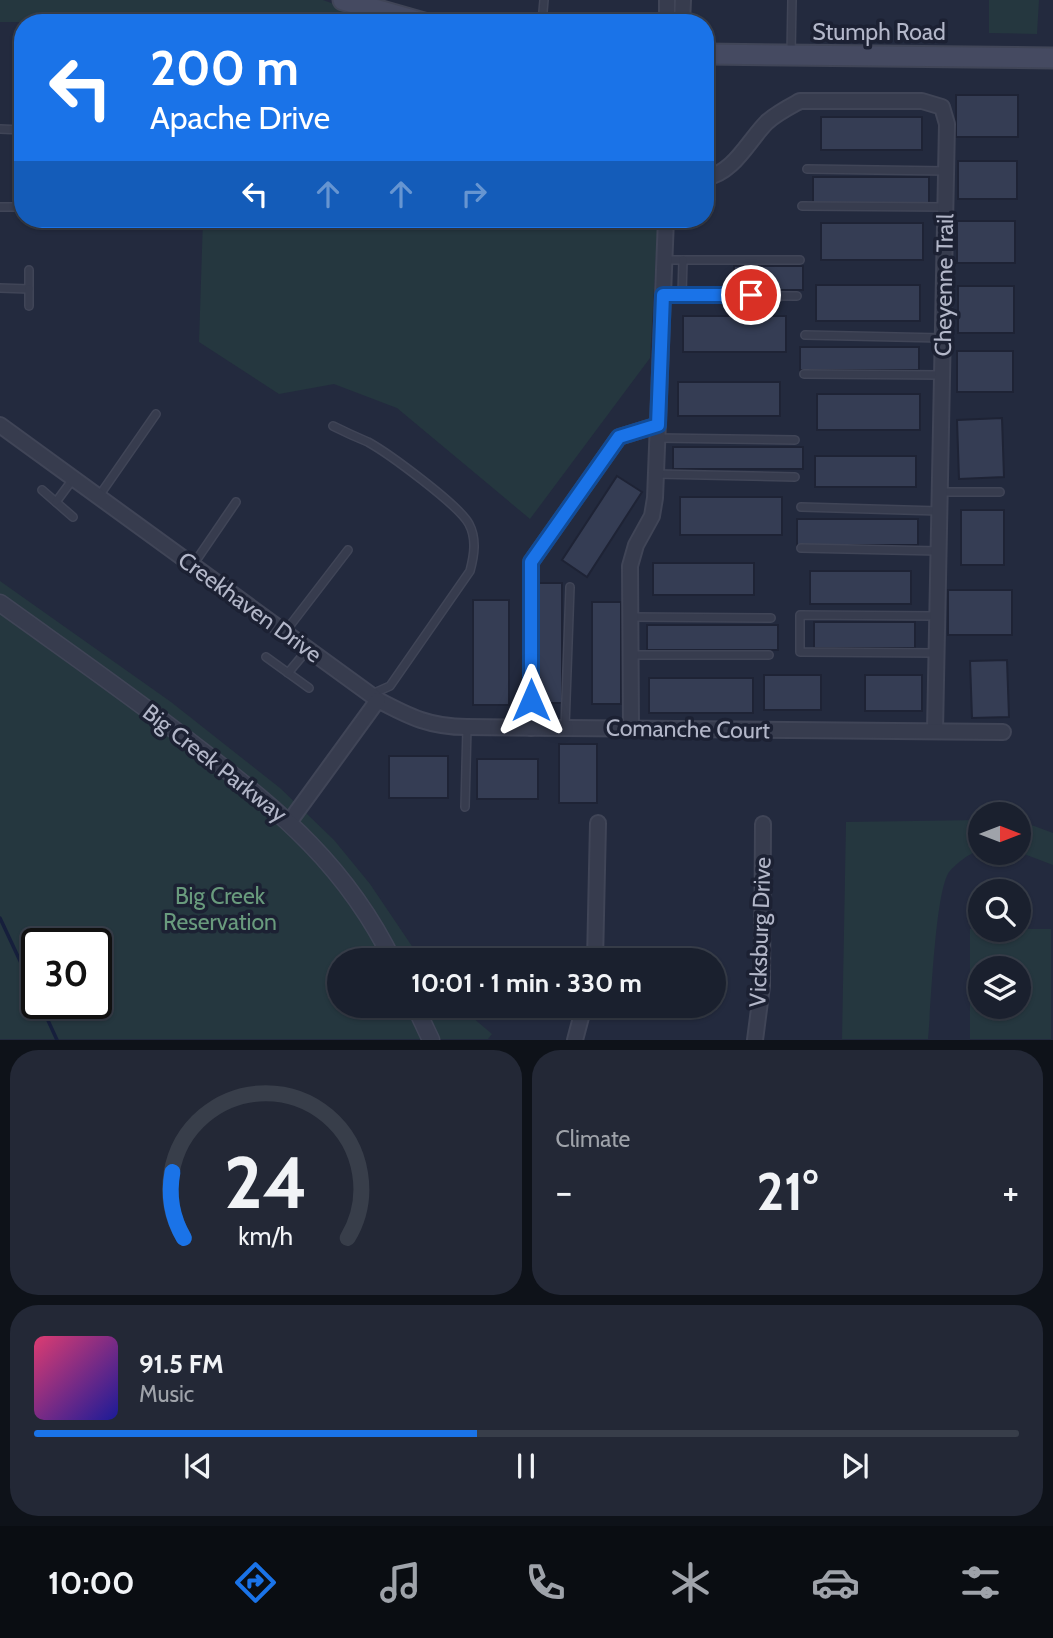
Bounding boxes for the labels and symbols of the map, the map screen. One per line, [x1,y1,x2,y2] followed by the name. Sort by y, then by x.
[812,18,946,46] street label: Stumph Road
[929,213,959,357] street label: Cheyenne Trail
[721,265,781,325] pin
[173,546,327,669] street label: Creekhaven Drive
[494,663,568,737] position arrow
[137,698,293,828] street label: Big Creek Parkway
[606,714,770,744] street label: Comanche Court
[968,802,1031,864] north arrow
[743,856,777,1008] street label: Vicksburg Drive
[163,882,277,936] park label: Big Creek Reservation
[21,928,112,1019] speed limit sign: 30

